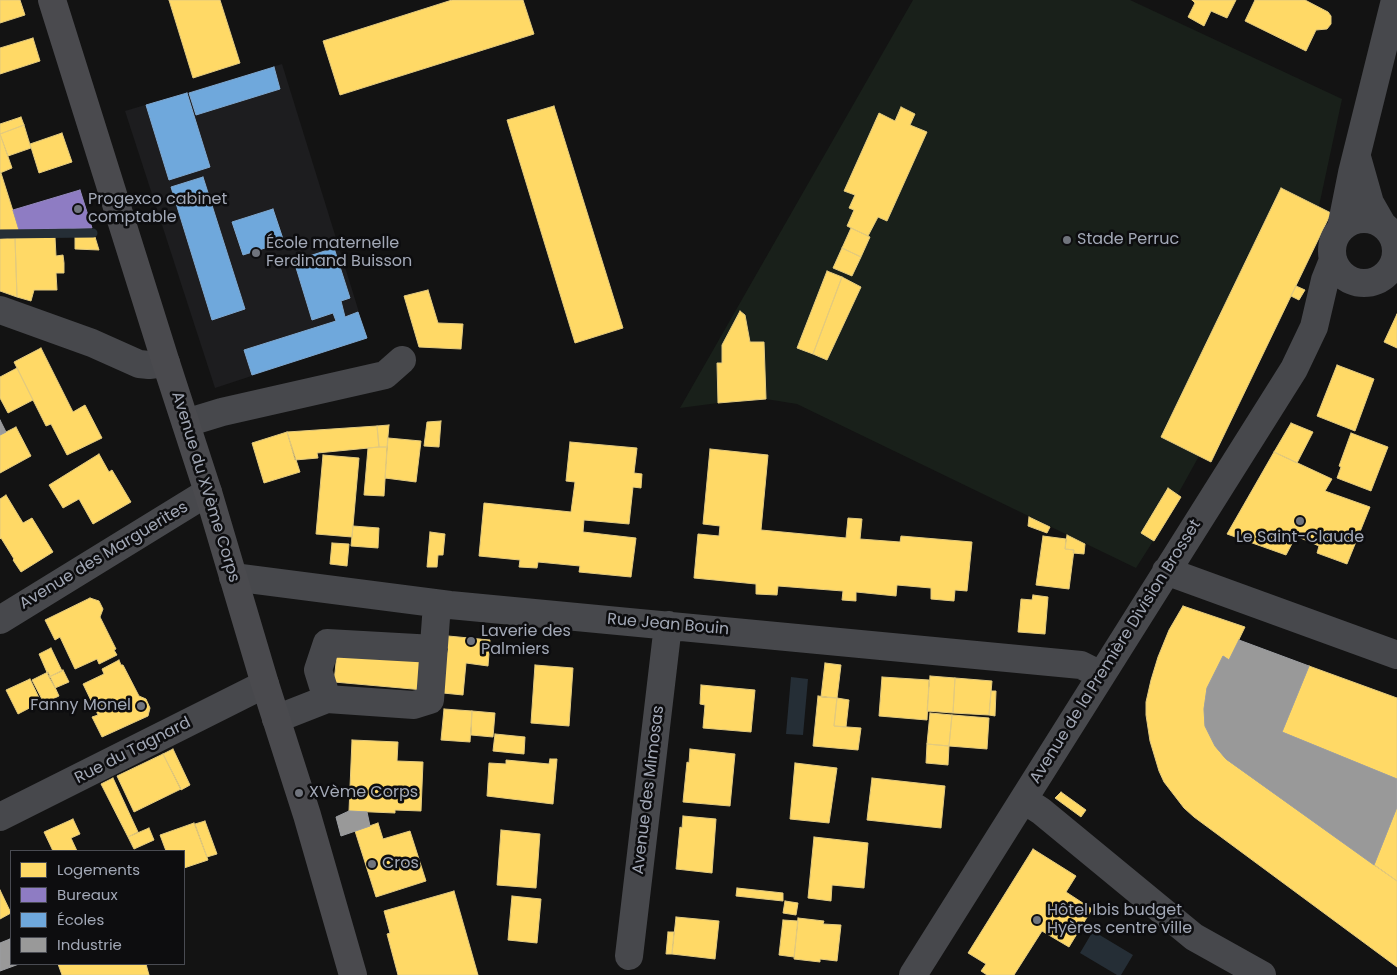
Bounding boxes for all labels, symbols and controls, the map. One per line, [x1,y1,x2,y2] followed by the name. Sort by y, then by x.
[88,190,227,228] place label: Progexco cabinet comptable
[72,203,84,215] marker: Progexco cabinet comptable
[1077,230,1179,250] place label: Stade Perruc
[266,234,412,272] place label: École maternelle Ferdinand Buisson
[1061,234,1073,246] marker: Stade Perruc
[250,247,262,259] marker: École maternelle Ferdinand Buisson
[167,389,243,585] street label: Avenue du XVème Corps
[16,498,192,614] street label: Avenue des Marguerites
[1294,515,1306,527] marker: Le Saint-Claude
[1026,516,1206,788] street label: Avenue de la Première Division Brosset
[1236,528,1364,548] place label: Le Saint-Claude
[606,610,730,640] street label: Rue Jean Bouin
[481,622,571,660] place label: Laverie des Palmiers
[465,635,477,647] marker: Laverie des Palmiers
[30,696,131,716] place label: Fanny Monel
[135,700,147,712] marker: Fanny Monel
[629,705,669,875] street label: Avenue des Mimosas
[72,713,194,789] street label: Rue du Tagnard
[309,783,418,803] place label: XVème Corps
[293,787,305,799] marker: XVème Corps
[10,850,185,965] legend
[382,854,419,874] place label: Cros
[366,858,378,870] marker: Cros
[57,859,140,880] text: Logements
[57,884,118,905] text: Bureaux
[1047,901,1192,939] place label: Hôtel Ibis budget Hyères centre ville
[57,909,104,930] text: Écoles
[1031,914,1043,926] marker: Hôtel Ibis budget Hyères centre ville
[57,934,122,955] text: Industrie

